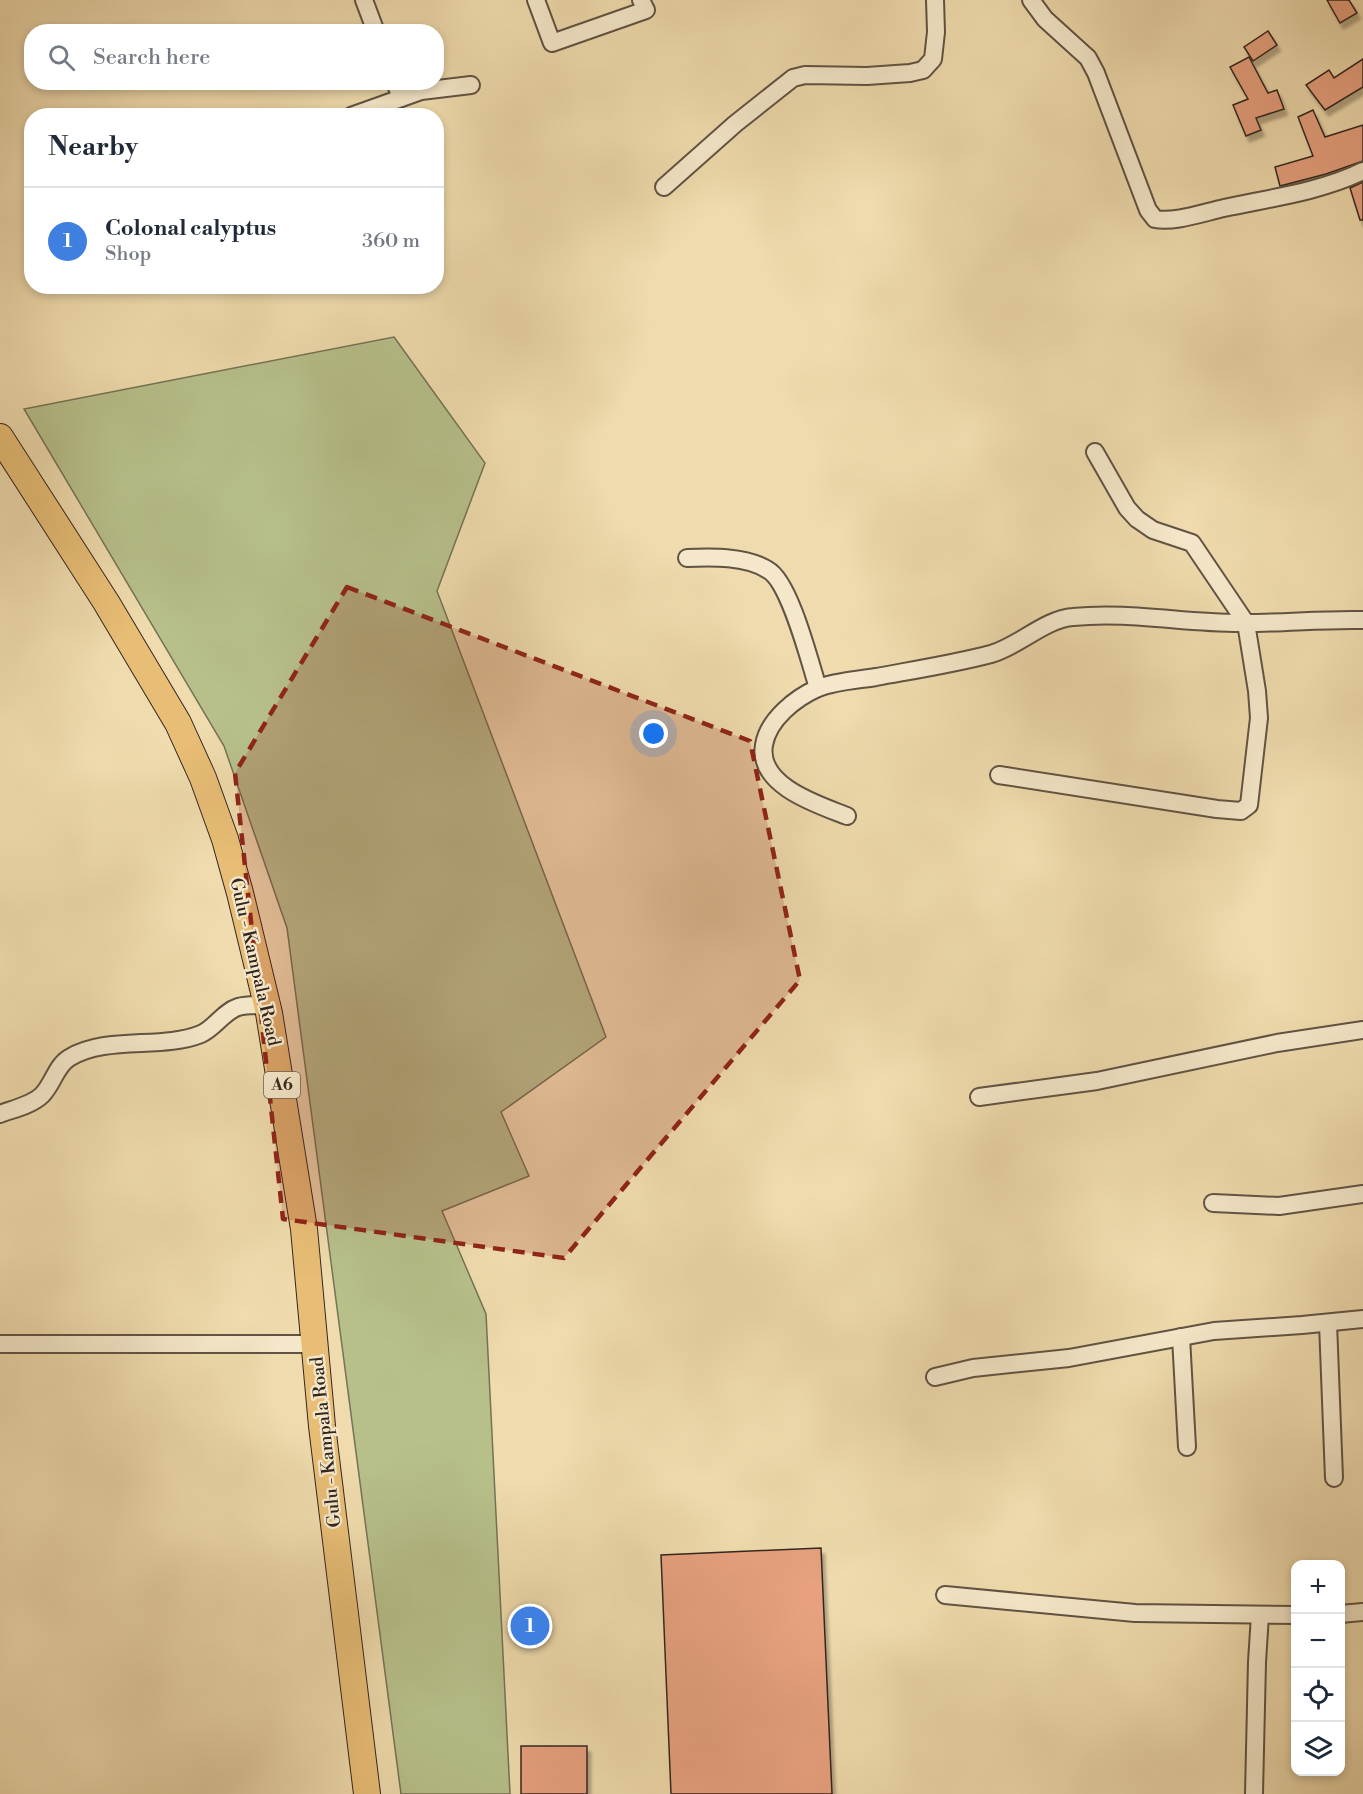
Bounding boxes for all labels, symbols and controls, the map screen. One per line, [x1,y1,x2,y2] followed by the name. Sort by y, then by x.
[24,24,444,90] search box
[45,41,78,74] icon: search
[93,44,210,71] text: Search here
[48,131,138,163] text: Nearby
[105,215,276,242] text: Colonal calyptus
[63,229,72,254] text: 1
[362,229,420,254] text: 360 m
[105,242,151,267] text: Shop
[639,719,668,748] your location
[224,876,286,1049] street label: Gulu - Kampala Road
[264,1072,300,1098] road number: A6
[306,1355,346,1529] street label: Gulu - Kampala Road
[1291,1560,1345,1776] map controls
[1291,1560,1345,1614] button: +
[510,1604,550,1648] pin: 1
[1291,1614,1345,1668] button: −
[1291,1668,1345,1722] button: locate
[1291,1722,1345,1776] button: layers

